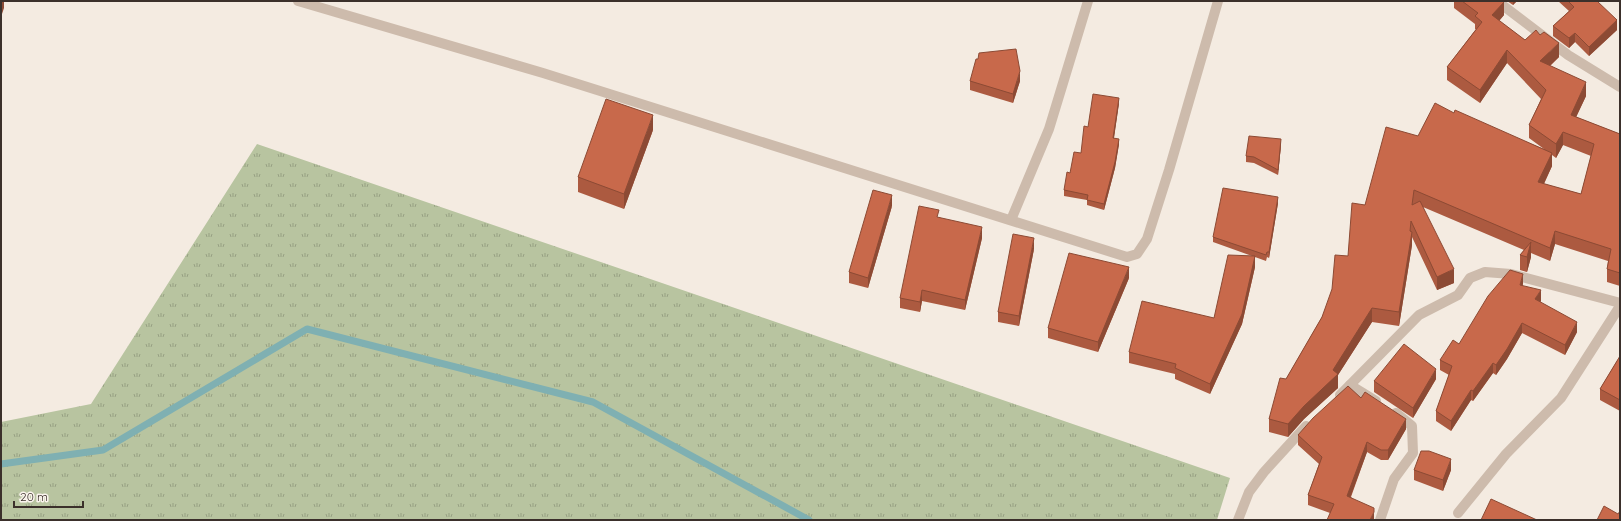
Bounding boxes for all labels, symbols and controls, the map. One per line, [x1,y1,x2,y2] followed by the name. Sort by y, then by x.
[14,483,83,509] scale bar
[20,489,48,504] text: 20 m

